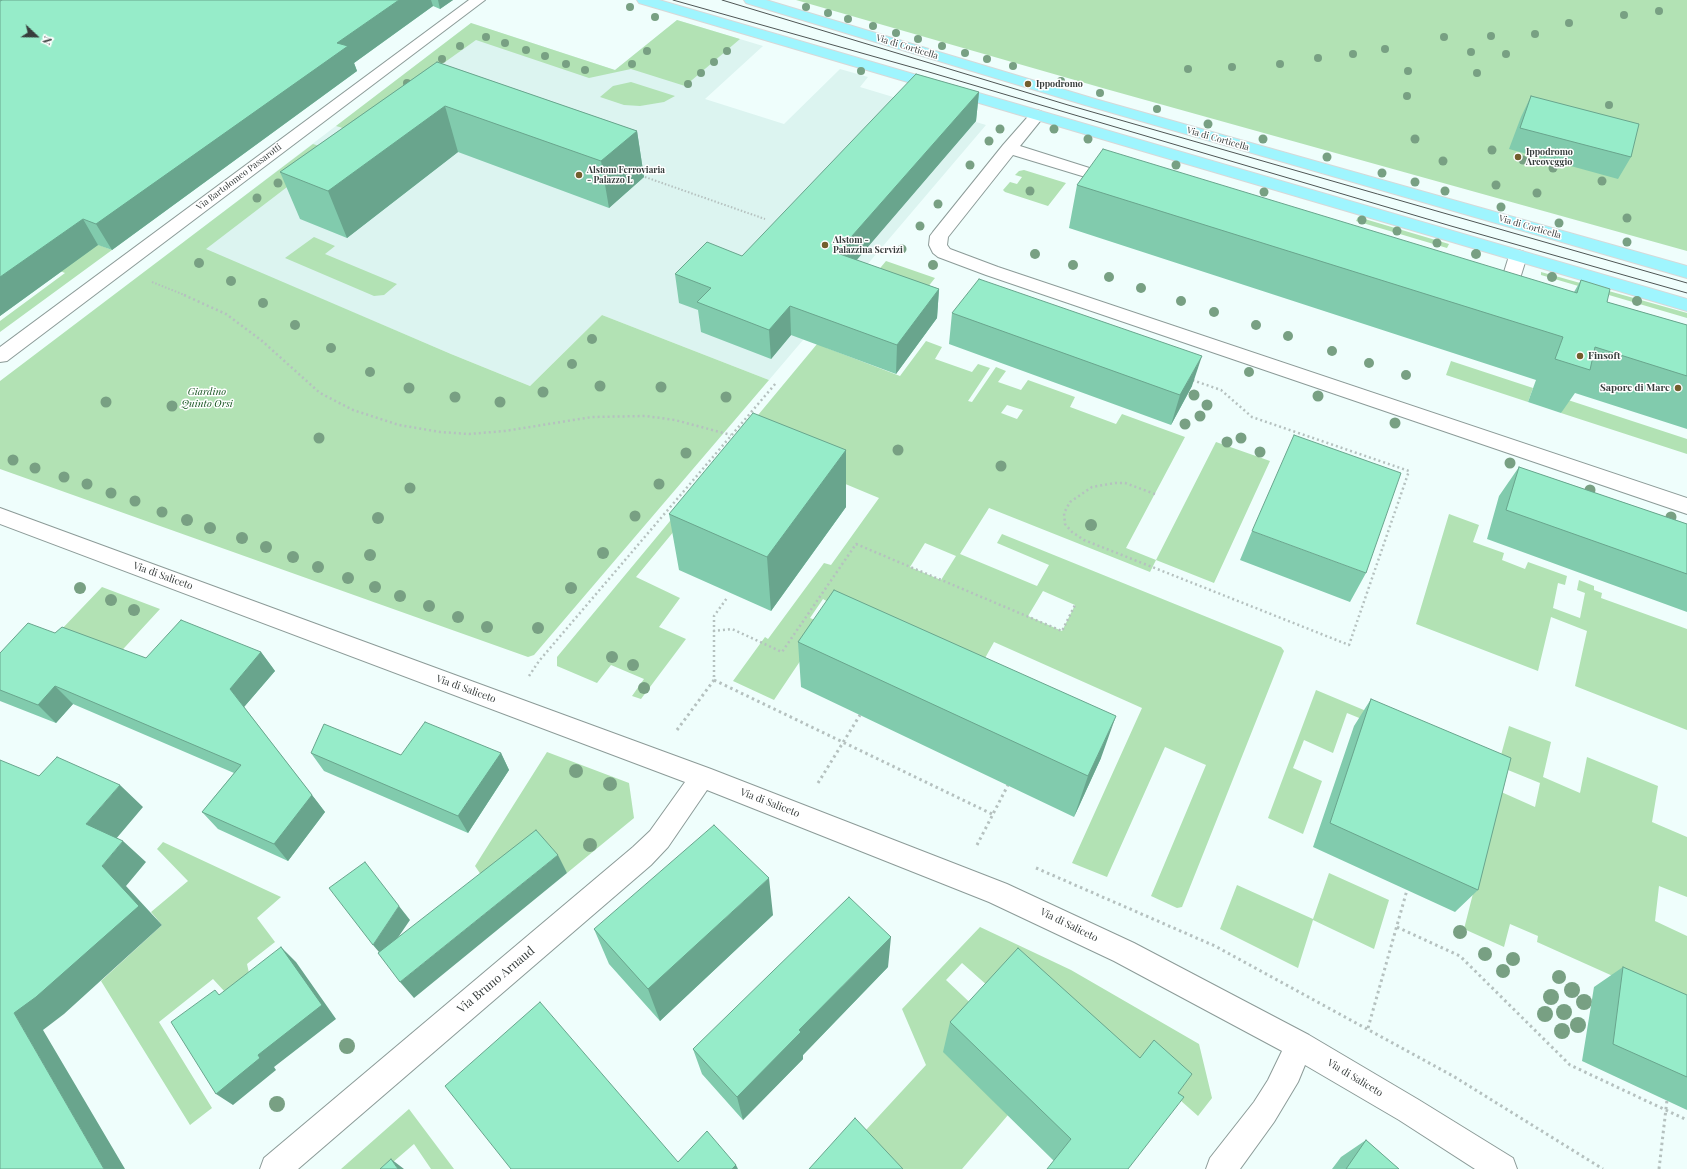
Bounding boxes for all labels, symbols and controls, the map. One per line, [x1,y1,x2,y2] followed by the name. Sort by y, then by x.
[16,16,56,56] north arrow
[875,32,939,62] street label: Via di Corticella
[39,34,56,47] text: N
[1023,79,1033,89] marker: Ippodromo
[1036,79,1083,89] place label: Ippodromo
[1186,125,1250,153] street label: Via di Corticella
[194,141,284,213] street label: Via Bartolomeo Passarotti
[1526,147,1573,168] place label: Ippodromo Arcoveggio
[1513,152,1523,162] marker: Ippodromo Arcoveggio
[587,165,665,186] place label: Alstom Ferroviaria - Palazzo L
[574,170,584,180] marker: Alstom Ferroviaria - Palazzo L
[1498,213,1562,241] street label: Via di Corticella
[833,235,903,256] place label: Alstom - Palazzina Servizi
[820,240,830,250] marker: Alstom - Palazzina Servizi
[1588,350,1621,362] place label: Finsoft
[1575,351,1585,361] marker: Finsoft
[1600,382,1670,394] place label: Sapore di Mare
[1673,383,1683,393] marker: Sapore di Mare
[181,386,233,410] park label: Giardino Quinto Orsi
[131,560,195,592] street label: Via di Saliceto
[434,673,498,705] street label: Via di Saliceto
[739,786,801,820] street label: Via di Saliceto
[1038,906,1100,944] street label: Via di Saliceto
[455,944,537,1016] street label: Via Bruno Arnaud
[1325,1057,1385,1099] street label: Via di Saliceto

